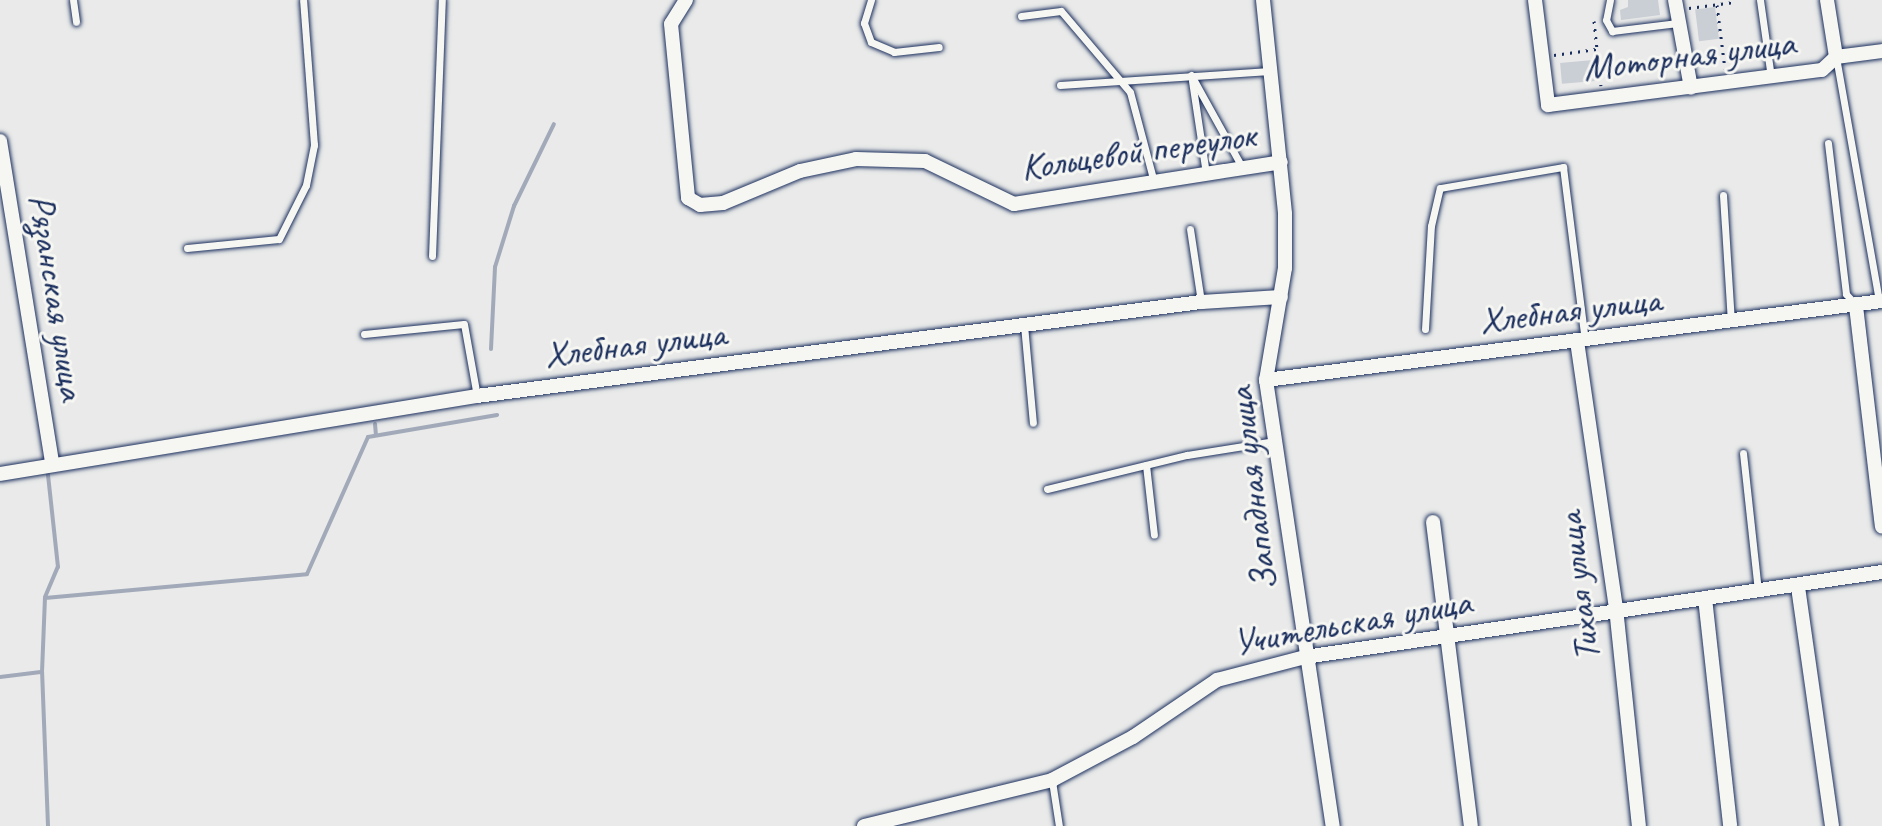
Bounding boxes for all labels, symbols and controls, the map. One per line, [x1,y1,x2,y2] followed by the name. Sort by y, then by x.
[1579,19,1799,91] street label: Моторная улица
[1018,112,1258,190] street label: Кольцевой переулок
[18,189,96,405] street label: Рязанская улица
[1477,276,1663,344] street label: Хлебная улица
[542,310,728,378] street label: Хлебная улица
[1217,384,1287,594] street label: Западная улица
[1546,509,1610,665] street label: Тихая улица
[1228,578,1476,666] street label: Учительская улица

